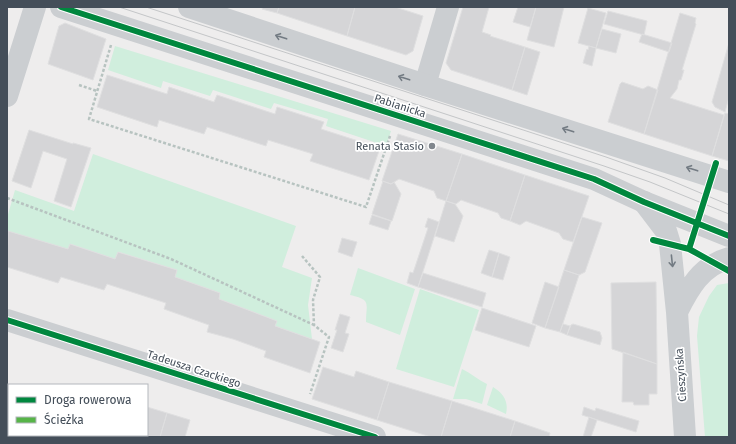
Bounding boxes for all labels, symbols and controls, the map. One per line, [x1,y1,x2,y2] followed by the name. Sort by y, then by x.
[275,33,287,41] one-way arrow
[398,74,411,81] one-way arrow
[372,92,428,120] street label: Pabianicka
[562,126,575,133] one-way arrow
[356,140,424,153] place label: Renata Stasio
[427,141,437,151] marker: Renata Stasio
[686,165,698,173] one-way arrow
[669,254,676,267] one-way arrow
[146,348,242,390] street label: Tadeusza Czackiego
[673,348,689,402] street label: Cieszyńska
[8,384,148,436] legend
[44,393,131,407] text: Droga rowerowa
[44,412,84,427] text: Ścieżka

